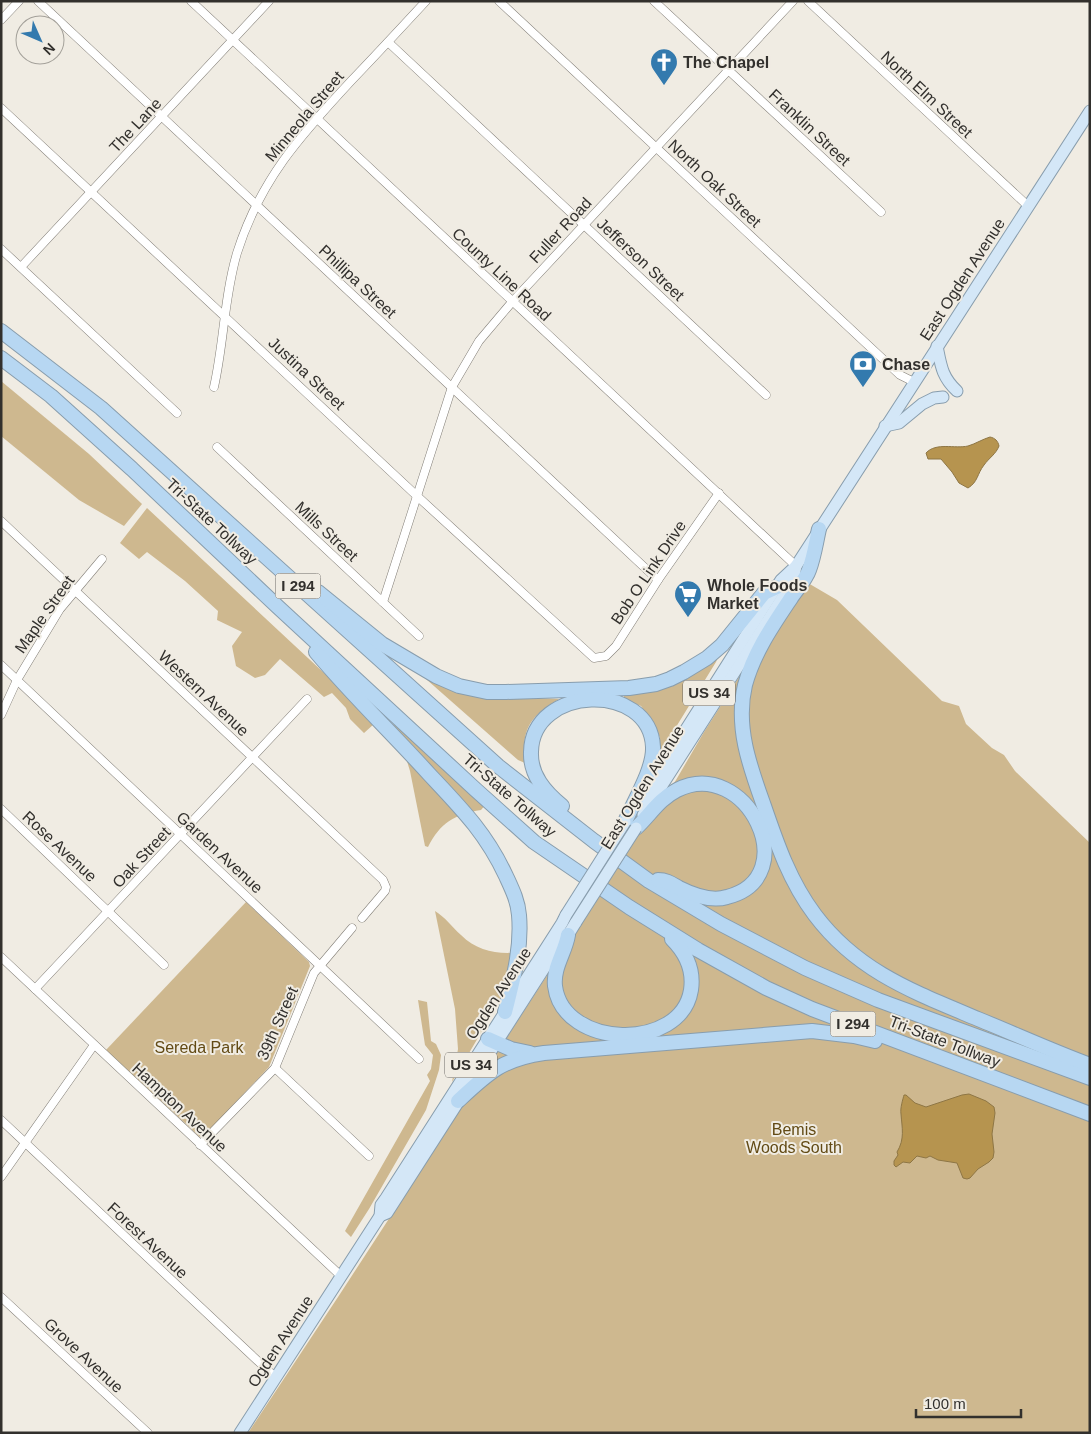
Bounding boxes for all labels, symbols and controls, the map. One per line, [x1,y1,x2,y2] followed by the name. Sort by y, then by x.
[15,15,65,65] north arrow
[40,40,58,58] text: N
[649,47,679,86] church icon: The Chapel
[878,48,976,141] street label: North Elm Street
[683,54,769,71] place label: The Chapel
[262,68,347,165] street label: Minneola Street
[766,86,854,169] street label: Franklin Street
[106,95,165,156] street label: The Lane
[665,136,765,231] street label: North Oak Street
[526,194,595,266] street label: Fuller Road
[594,215,688,304] street label: Jefferson Street
[917,215,1008,343] street label: East Ogden Avenue
[449,224,554,324] street label: County Line Road
[316,241,400,322] street label: Phillipa Street
[265,334,349,413] street label: Justina Street
[848,349,878,388] bank icon: Chase
[882,356,930,373] place label: Chase
[163,475,260,568] street label: Tri-State Tollway
[292,498,362,565] street label: Mills Street
[608,517,689,627] street label: Bob O Link Drive
[11,572,78,656] street label: Maple Street
[276,574,320,598] road number: I 294
[707,577,808,612] place label: Whole Foods Market
[673,579,703,618] supermarket icon: Whole Foods Market
[155,647,252,739] street label: Western Avenue
[683,680,735,706] road number: US 34
[598,722,687,852] street label: East Ogden Avenue
[460,750,560,840] street label: Tri-State Tollway
[19,808,100,885] street label: Rose Avenue
[173,808,266,896] street label: Garden Avenue
[109,823,174,891] street label: Oak Street
[463,944,534,1042] street label: Ogden Avenue
[254,983,301,1062] street label: 39th Street
[830,1012,876,1036] road number: I 294
[887,1012,1003,1070] street label: Tri-State Tollway
[155,1039,244,1056] park label: Sereda Park
[445,1052,497,1078] road number: US 34
[129,1059,230,1155] street label: Hampton Avenue
[746,1121,842,1156] park label: Bemis Woods South
[104,1199,191,1282] street label: Forest Avenue
[245,1292,316,1390] street label: Ogden Avenue
[41,1315,127,1396] street label: Grove Avenue
[916,1386,1021,1418] scale bar
[924,1395,966,1412] text: 100 m

